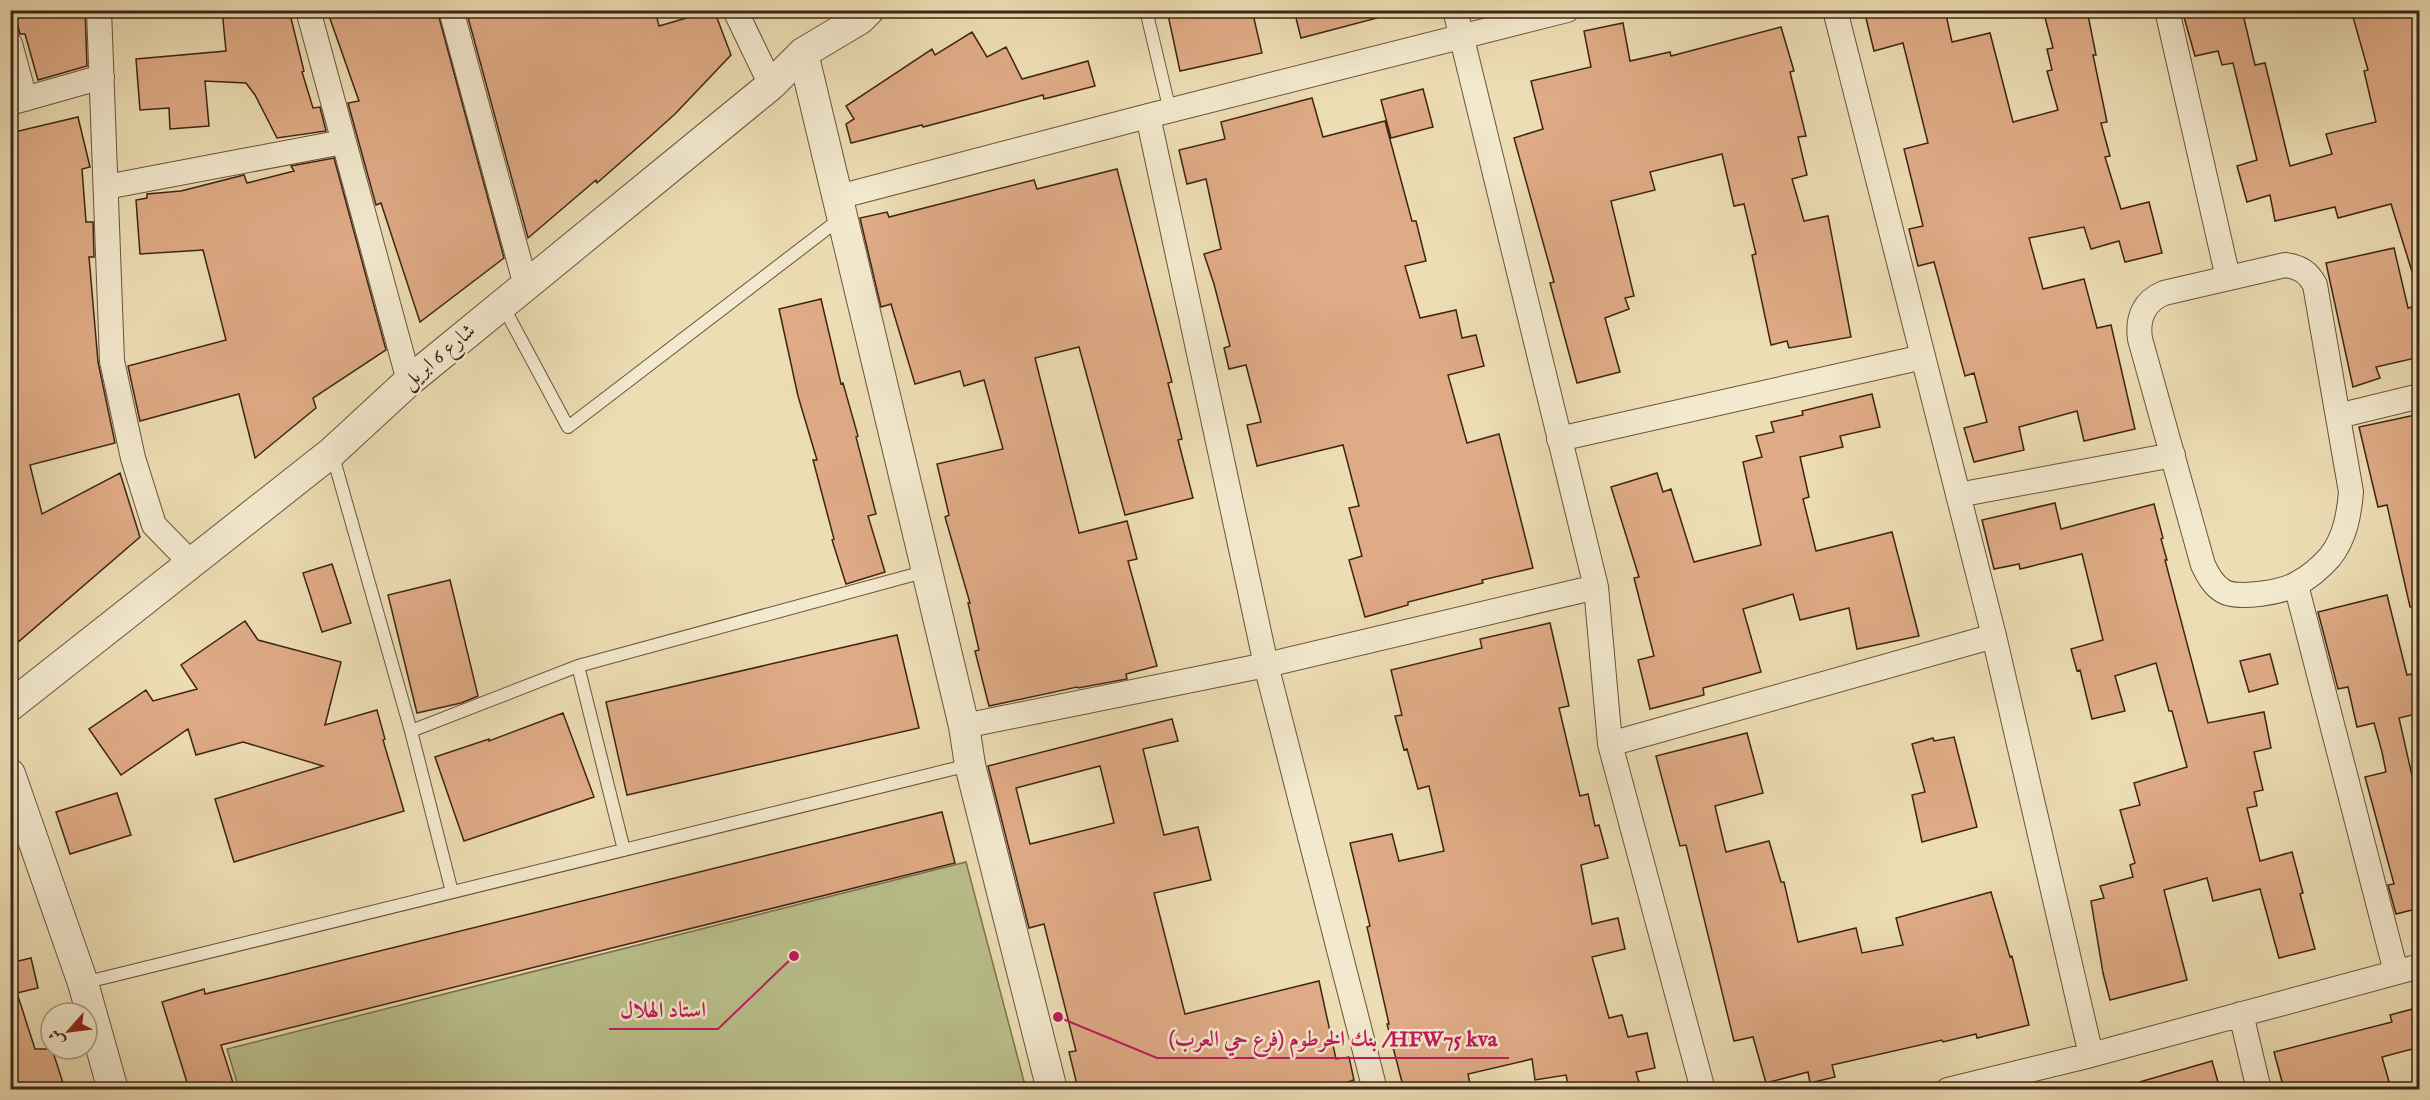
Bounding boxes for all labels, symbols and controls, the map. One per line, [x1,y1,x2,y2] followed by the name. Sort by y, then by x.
[396,318,484,398] street label: شارع 6 ابريل
[609,989,718,1029] callout: استاد الهلال
[620,997,706,1025] text: استاد الهلال
[39,1001,99,1061] north arrow
[1157,1018,1509,1058] callout: بنك الخرطوم (فرع حي العرب) /HFW75 kva
[45,1025,70,1049] text: ش
[1169,1026,1498,1058] text: بنك الخرطوم (فرع حي العرب) /HFW75 kva

